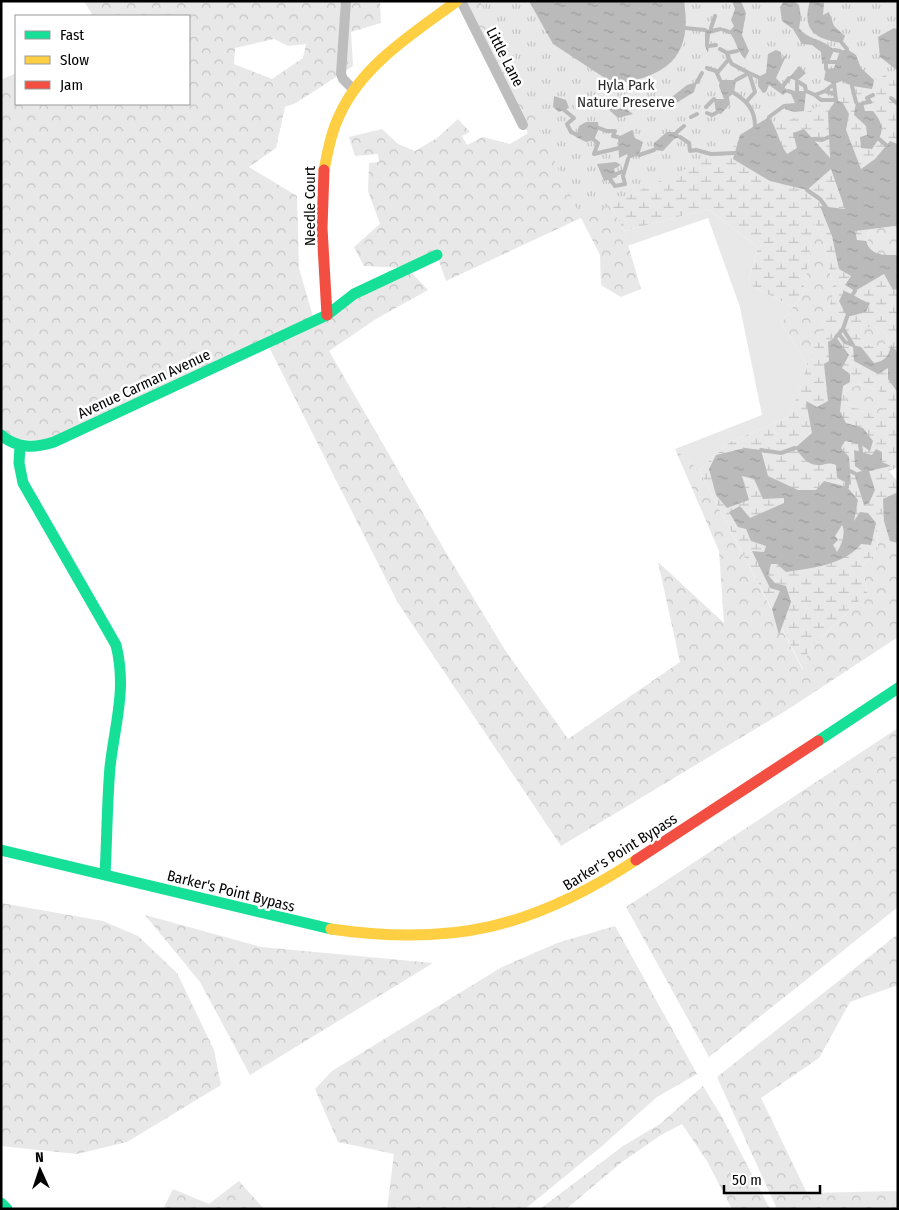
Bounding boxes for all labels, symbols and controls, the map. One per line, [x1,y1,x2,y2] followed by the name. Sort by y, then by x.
[15,15,190,105] legend
[482,24,528,90] street label: Little Lane
[60,26,84,44] text: Fast
[60,51,89,69] text: Slow
[60,76,83,94] text: Jam
[577,76,675,111] park label: Hyla Park Nature Preserve
[301,166,319,246] street label: Needle Court
[75,345,213,423] street label: Avenue Carman Avenue
[560,810,680,894] street label: Barker's Point Bypass
[165,866,297,916] street label: Barker's Point Bypass
[15,1145,65,1195] north arrow
[35,1149,44,1166] text: N
[724,1162,820,1194] scale bar
[732,1171,762,1189] text: 50 m

